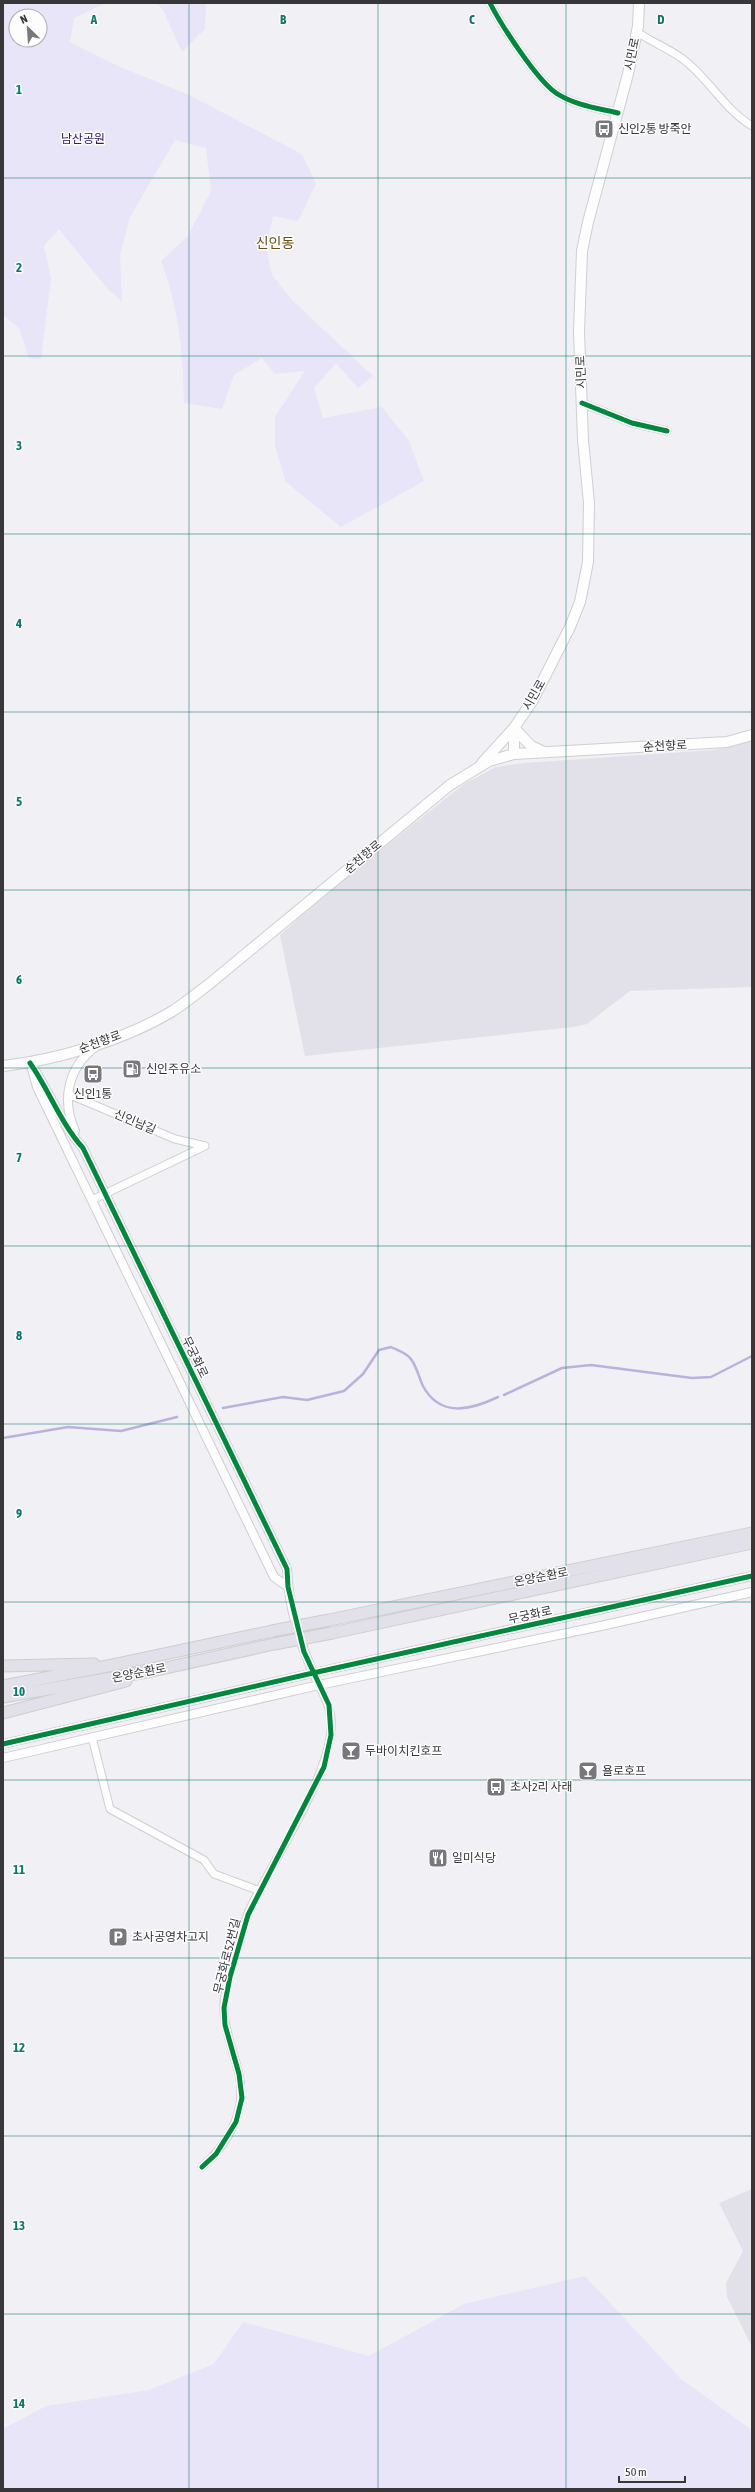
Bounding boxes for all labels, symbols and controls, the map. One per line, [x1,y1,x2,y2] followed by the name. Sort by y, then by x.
[8,8,48,48] north arrow
[18,12,29,26] text: N
[90,12,98,27] text: A
[280,12,287,27] text: B
[469,12,475,27] text: C
[657,12,665,27] text: D
[622,36,642,72] street label: 시민로
[16,82,22,97] text: 1
[593,118,615,140] bus stop icon: 신인2통 방죽안
[618,122,692,136] place label: 신인2통 방죽안
[61,132,105,146] park label: 남산공원
[256,235,294,251] district label: 신인동
[16,260,22,275] text: 2
[573,355,589,389] street label: 시민로
[16,438,22,453] text: 3
[15,616,22,631] text: 4
[520,677,548,713] street label: 시민로
[643,738,687,754] street label: 순천향로
[16,794,22,809] text: 5
[342,837,384,877] street label: 순천향로
[16,972,22,987] text: 6
[77,1028,123,1056] street label: 순천향로
[121,1058,143,1080] fuel station icon: 신인주유소
[146,1062,201,1076] place label: 신인주유소
[82,1063,104,1085] bus stop icon: 신인1통
[74,1087,112,1101] place label: 신인1통
[112,1107,158,1137] street label: 신인남길
[16,1150,22,1165] text: 7
[16,1328,22,1343] text: 8
[179,1334,211,1380] street label: 무궁화로
[16,1506,22,1521] text: 9
[513,1565,569,1589] street label: 온양순환로
[507,1604,553,1626] street label: 무궁화로
[111,1661,167,1685] street label: 온양순환로
[13,1684,25,1699] text: 10
[340,1740,362,1762] bar icon: 두바이치킨호프
[365,1744,442,1758] place label: 두바이치킨호프
[577,1760,599,1782] bar icon: 욜로호프
[602,1764,646,1778] place label: 욜로호프
[485,1776,507,1798] bus stop icon: 초사2리 사래
[510,1780,573,1794] place label: 초사2리 사래
[427,1847,449,1869] restaurant icon: 일미식당
[452,1851,496,1865] place label: 일미식당
[13,1862,25,1877] text: 11
[211,1917,243,1995] street label: 무궁화로52번길
[107,1926,129,1948] parking icon: 초사공영차고지
[132,1930,209,1944] place label: 초사공영차고지
[13,2040,25,2055] text: 12
[13,2218,25,2233] text: 13
[13,2396,25,2411] text: 14
[619,2458,685,2484] scale bar
[625,2465,647,2479] text: 50 m

